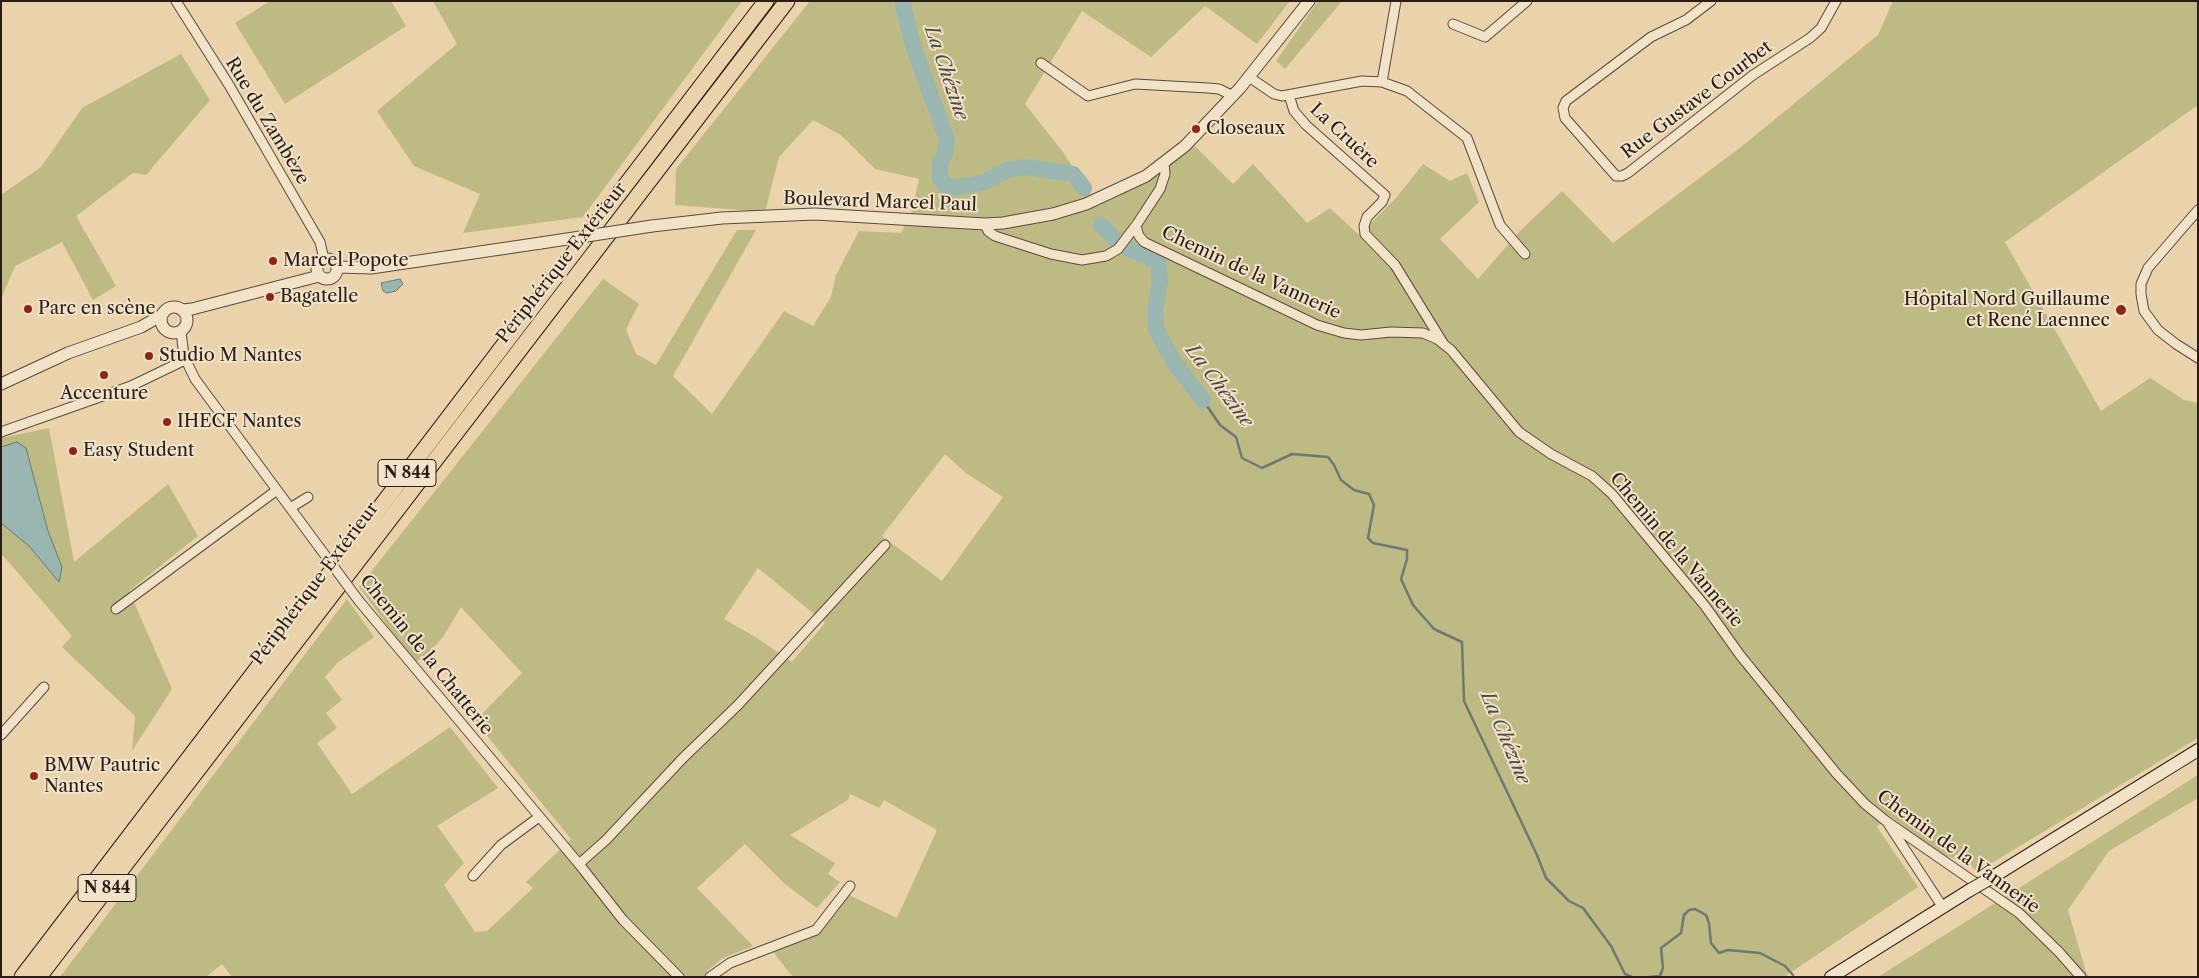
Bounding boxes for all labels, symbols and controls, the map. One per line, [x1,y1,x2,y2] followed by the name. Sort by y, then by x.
[919,23,973,123] water label: La Chézine
[1617,36,1777,164] street label: Rue Gustave Courbet
[220,53,314,189] street label: Rue du Zambèze
[1305,99,1383,173] street label: La Cruère
[1206,118,1285,140] place label: Closeaux
[1190,123,1202,135] marker: Closeaux
[493,178,631,348] street label: Périphérique Extérieur
[783,188,977,216] street label: Boulevard Marcel Paul
[1158,222,1344,324] street label: Chemin de la Vannerie
[283,250,409,272] place label: Marcel Popote
[267,255,279,267] marker: Marcel Popote
[280,286,358,308] place label: Bagatelle
[1904,289,2110,332] place label: Hôpital Nord Guillaume et René Laennec
[264,291,276,303] marker: Bagatelle
[38,298,156,320] place label: Parc en scène
[22,303,34,315] marker: Parc en scène
[2114,303,2128,317] marker: Hôpital Nord Guillaume et René Laennec
[1180,340,1258,432] water label: La Chézine
[159,345,302,367] place label: Studio M Nantes
[143,350,155,362] marker: Studio M Nantes
[98,369,110,381] marker: Accenture
[60,383,148,405] place label: Accenture
[177,411,301,433] place label: IHECF Nantes
[161,416,173,428] marker: IHECF Nantes
[83,440,194,462] place label: Easy Student
[67,445,79,457] marker: Easy Student
[378,459,436,486] road number: N 844
[1605,468,1747,632] street label: Chemin de la Vannerie
[247,498,383,670] street label: Périphérique Extérieur
[355,571,497,739] street label: Chemin de la Chatterie
[1475,688,1535,788] water label: La Chézine
[44,755,160,798] place label: BMW Pautric Nantes
[28,770,40,782] marker: BMW Pautric Nantes
[1873,786,2043,918] street label: Chemin de la Vannerie
[78,874,136,901] road number: N 844

